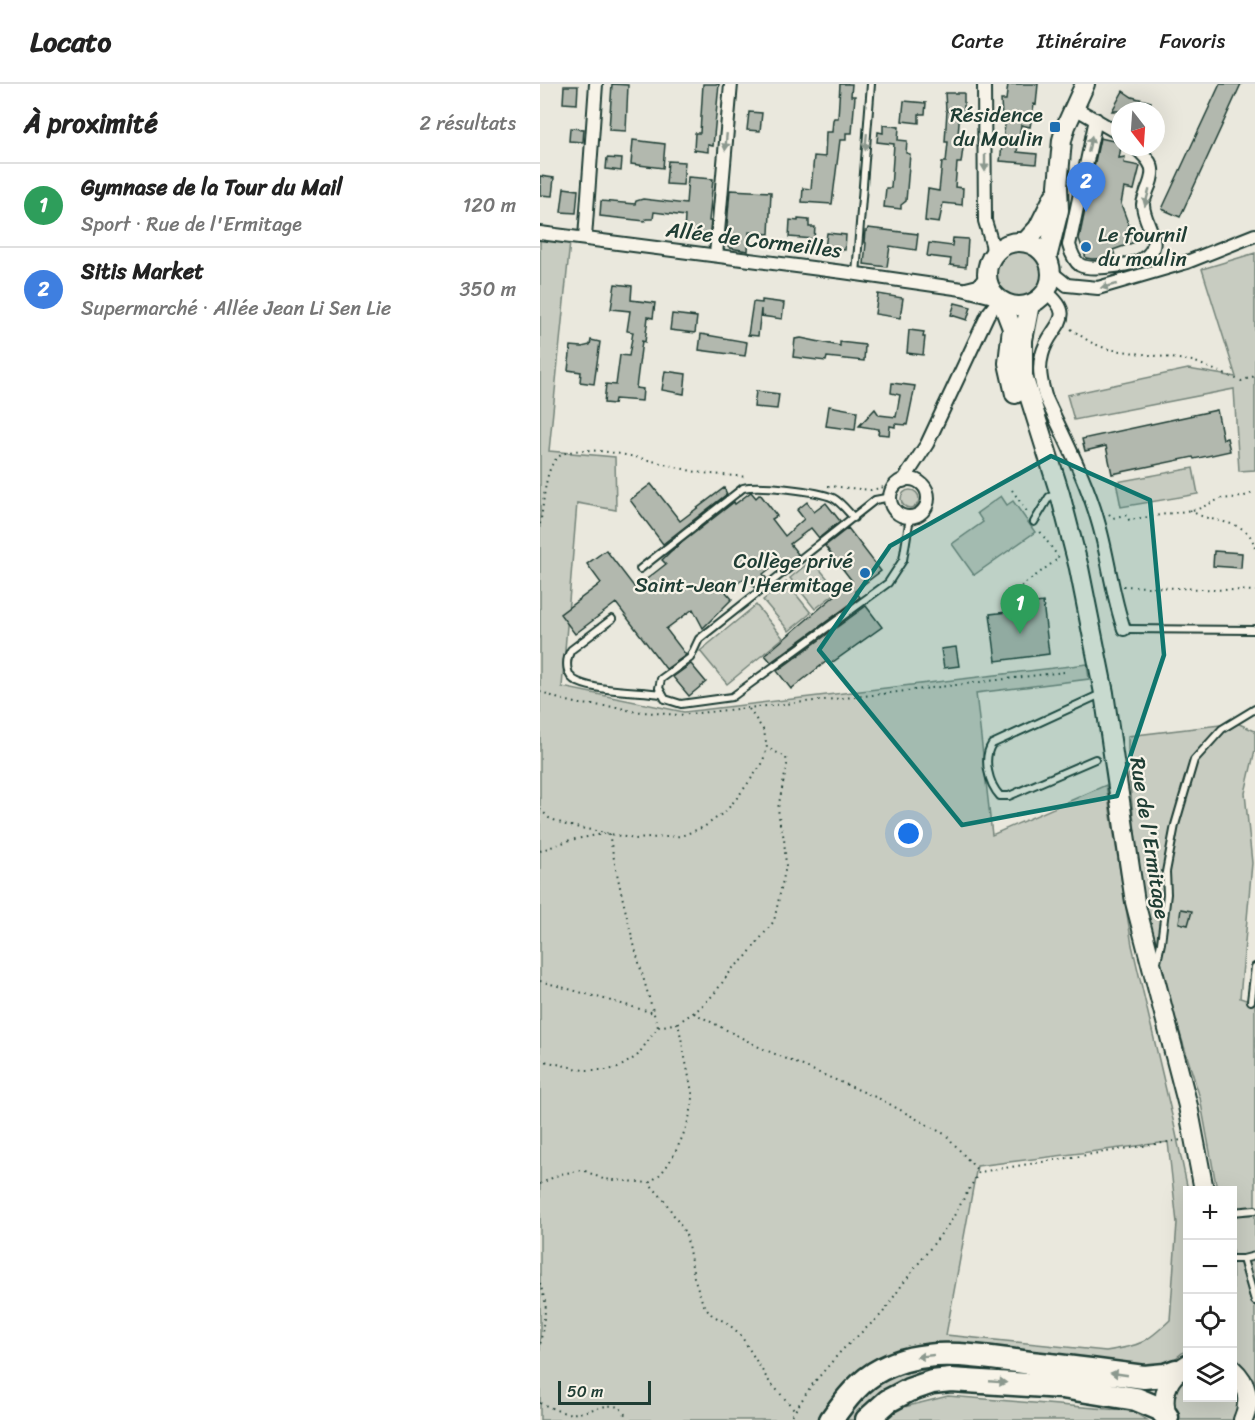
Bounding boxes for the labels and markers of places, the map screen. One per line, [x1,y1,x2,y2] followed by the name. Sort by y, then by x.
[950,96,1043,158] place label: Résidence du Moulin
[1048,120,1062,134] marker: Résidence du Moulin
[1066,162,1106,212] pin: 2
[1098,216,1188,278] place label: Le fournil du moulin
[1079,240,1093,254] marker: Le fournil du moulin
[635,542,853,604] place label: Collège privé Saint-Jean l'Hermitage
[858,566,872,580] marker: Collège privé Saint-Jean l'Hermitage
[1000,584,1040,634] pin: 1

